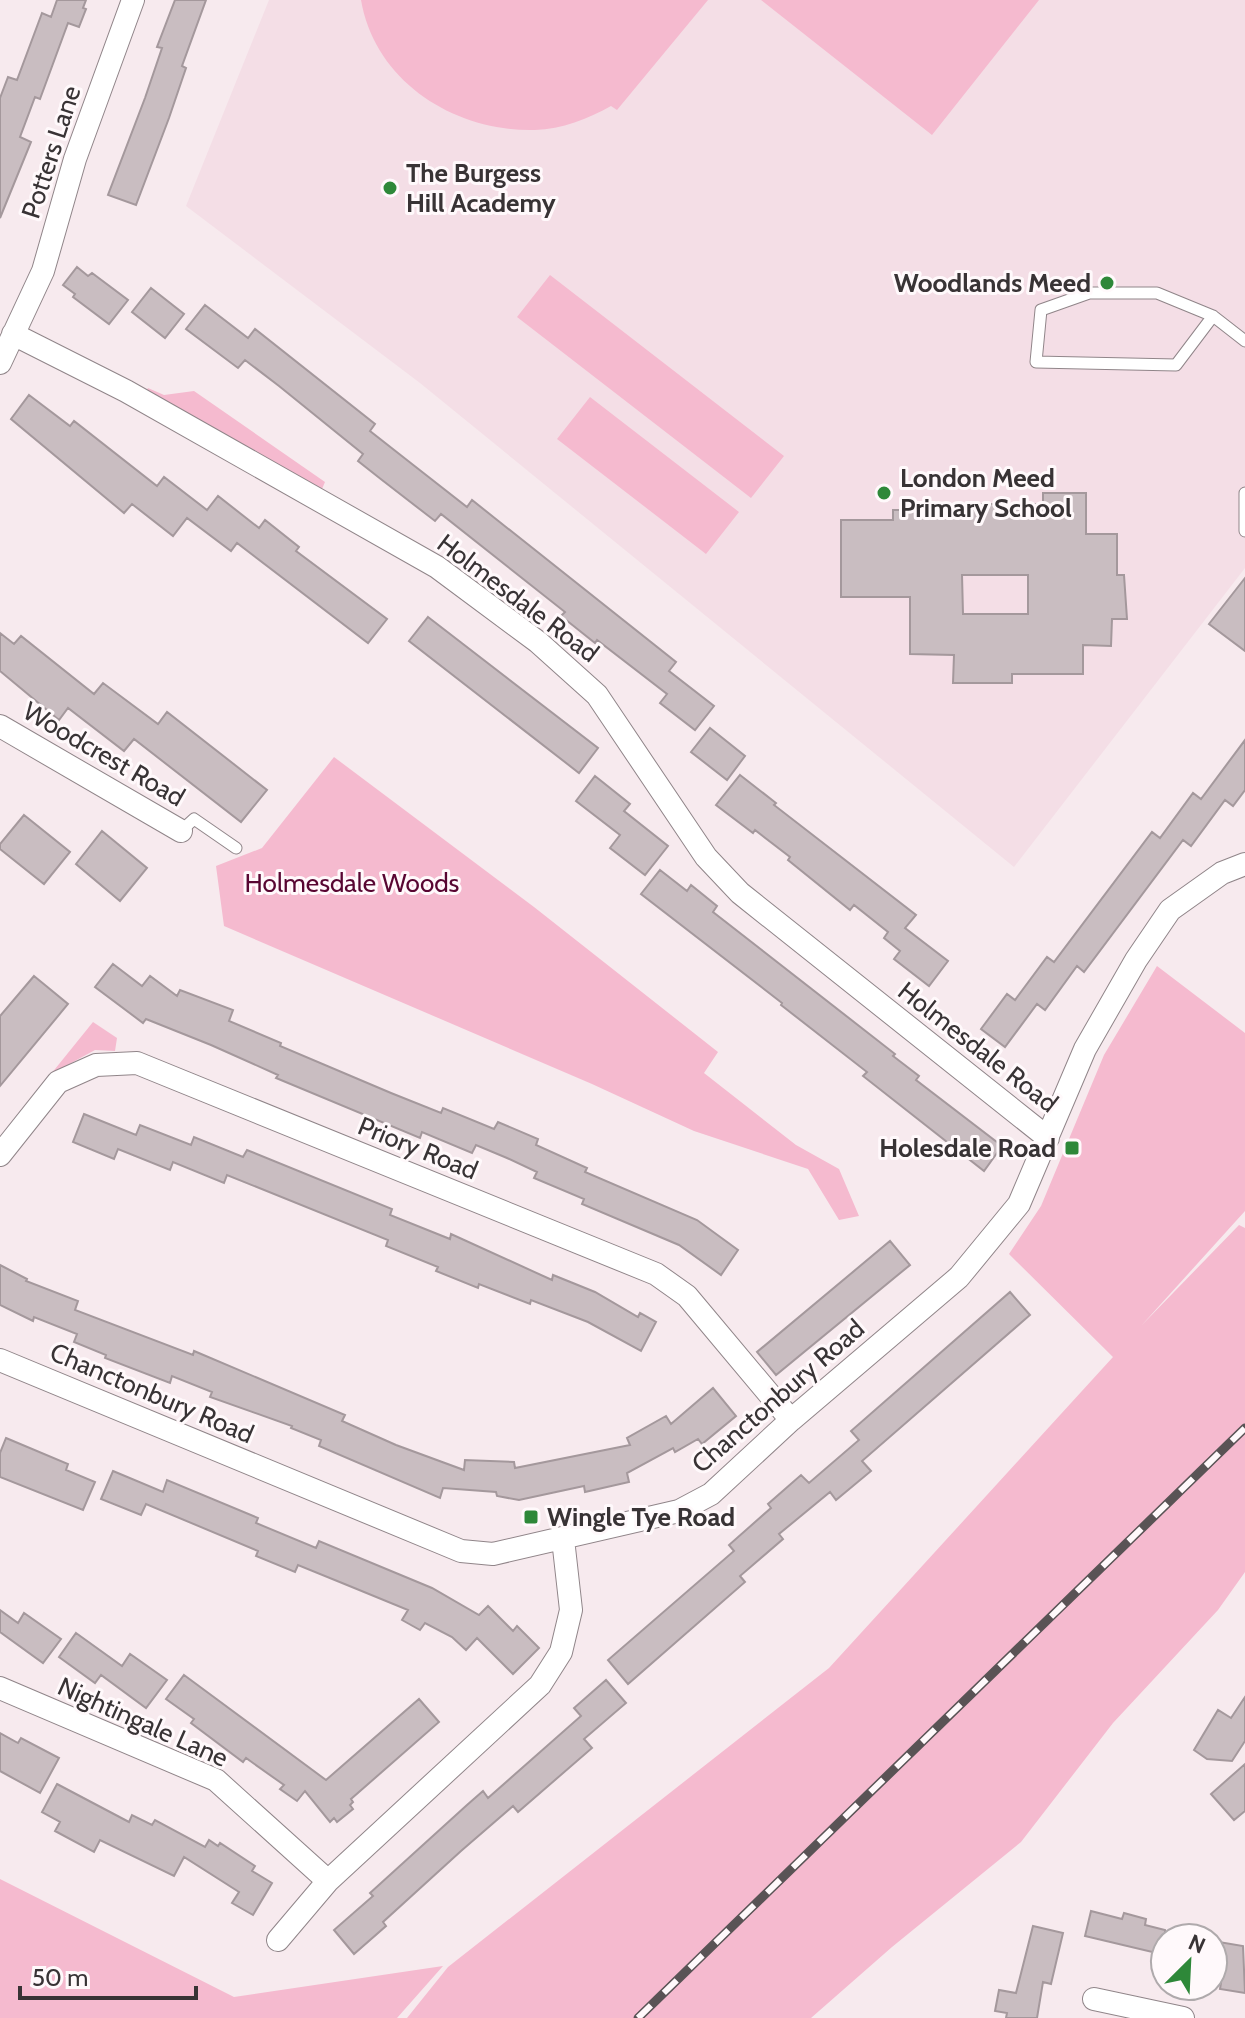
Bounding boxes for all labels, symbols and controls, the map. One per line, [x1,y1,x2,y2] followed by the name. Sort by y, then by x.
[15,82,87,222] street label: Potters Lane
[406,157,556,219] place label: The Burgess Hill Academy
[381,179,399,197] marker: The Burgess Hill Academy
[894,267,1091,299] place label: Woodlands Meed
[1098,274,1116,292] marker: Woodlands Meed
[900,462,1072,524] place label: London Meed Primary School
[875,484,893,502] marker: London Meed Primary School
[431,527,605,669] street label: Holmesdale Road
[17,695,191,813] street label: Woodcrest Road
[245,867,460,899] park label: Holmesdale Woods
[892,975,1064,1119] street label: Holmesdale Road
[353,1110,483,1186] street label: Priory Road
[879,1132,1056,1164] place label: Holesdale Road
[1063,1139,1081,1157] marker: Holesdale Road
[685,1312,871,1480] street label: Chanctonbury Road
[45,1336,259,1450] street label: Chanctonbury Road
[547,1501,735,1533] place label: Wingle Tye Road
[522,1508,540,1526] marker: Wingle Tye Road
[53,1670,233,1774] street label: Nightingale Lane
[1149,1922,1229,2002] north arrow
[1184,1929,1210,1960] text: N
[20,1950,196,2000] scale bar
[32,1963,88,1992] text: 50 m

